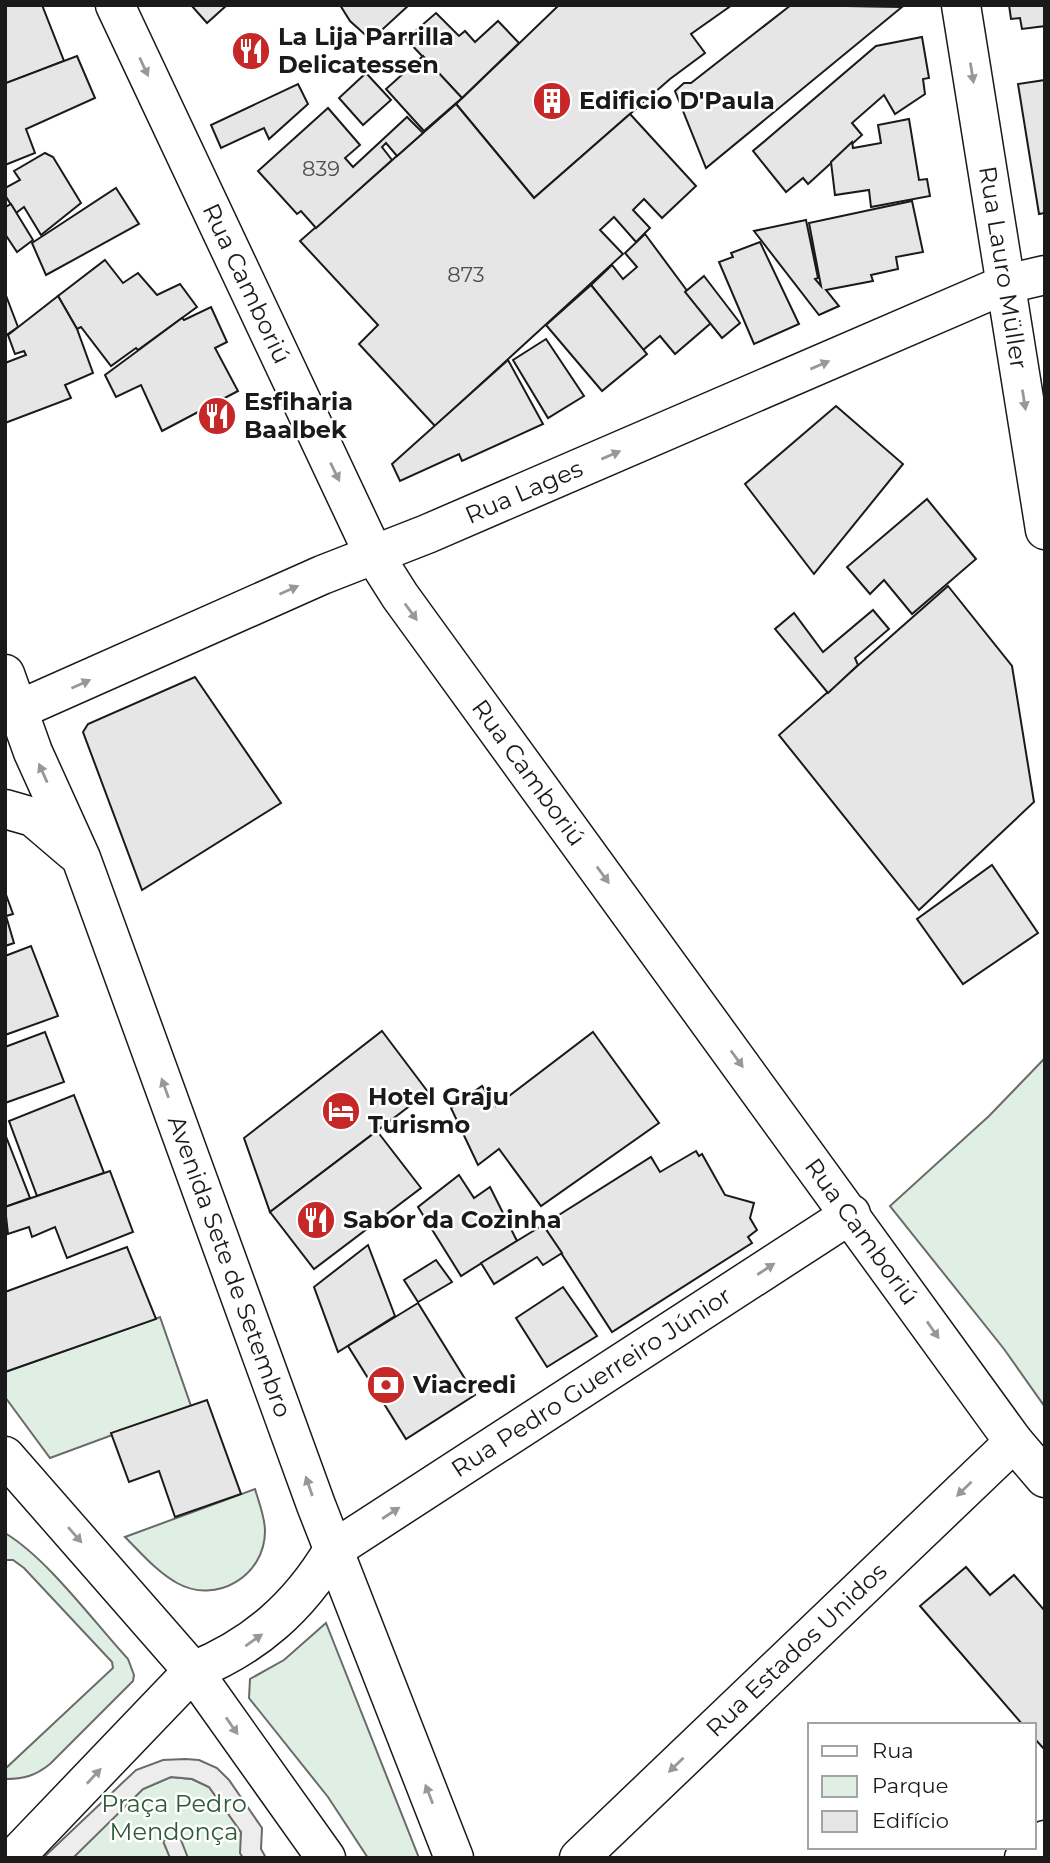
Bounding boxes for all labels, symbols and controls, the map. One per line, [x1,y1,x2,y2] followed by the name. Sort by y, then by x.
[278,22,454,79] place label: La Lija Parrilla Delicatessen
[230,30,272,72] restaurant icon: La Lija Parrilla Delicatessen
[138,57,150,77] one-way arrow
[967,62,978,84] one-way arrow
[531,80,573,122] building icon: Edificio D'Paula
[579,86,775,115] place label: Edificio D'Paula
[302,156,340,181] house number: 839
[973,164,1034,371] street label: Rua Lauro Müller
[197,199,297,368] street label: Rua Camboriú
[447,262,485,287] house number: 873
[810,359,831,370] one-way arrow
[244,387,353,444] place label: Esfiharia Baalbek
[1019,389,1030,411] one-way arrow
[196,395,238,437] restaurant icon: Esfiharia Baalbek
[601,449,622,460] one-way arrow
[461,454,587,530] street label: Rua Lages
[330,462,341,482] one-way arrow
[278,584,299,595] one-way arrow
[404,603,418,621] one-way arrow
[71,678,91,690] one-way arrow
[466,694,592,851] street label: Rua Camboriú
[37,763,49,783] one-way arrow
[596,866,610,884] one-way arrow
[730,1049,745,1067] one-way arrow
[159,1078,170,1099] one-way arrow
[368,1082,509,1139] place label: Hotel Graju Turismo
[320,1090,362,1132] hotel icon: Hotel Graju Turismo
[162,1112,298,1421] street label: Avenida Sete de Setembro
[799,1153,925,1310] street label: Rua Camboriú
[295,1199,337,1241] restaurant icon: Sabor da Cozinha
[343,1205,561,1234] place label: Sabor da Cozinha
[757,1263,776,1276] one-way arrow
[446,1281,736,1483] street label: Rua Pedro Guerreiro Júnior
[926,1321,940,1339] one-way arrow
[365,1364,407,1406] bank icon: Viacredi
[412,1370,516,1399] place label: Viacredi
[303,1476,314,1497] one-way arrow
[956,1481,973,1497] one-way arrow
[381,1507,400,1520] one-way arrow
[67,1526,82,1543] one-way arrow
[700,1556,893,1743] street label: Rua Estados Unidos
[244,1634,263,1647] one-way arrow
[225,1717,239,1735] one-way arrow
[808,1723,1036,1849] legend
[872,1738,914,1763] text: Rua
[668,1757,685,1773] one-way arrow
[86,1767,102,1785] one-way arrow
[872,1773,948,1798] text: Parque
[424,1784,435,1805] one-way arrow
[101,1789,247,1846] park label: Praça Pedro Mendonça
[872,1808,949,1833] text: Edifício

